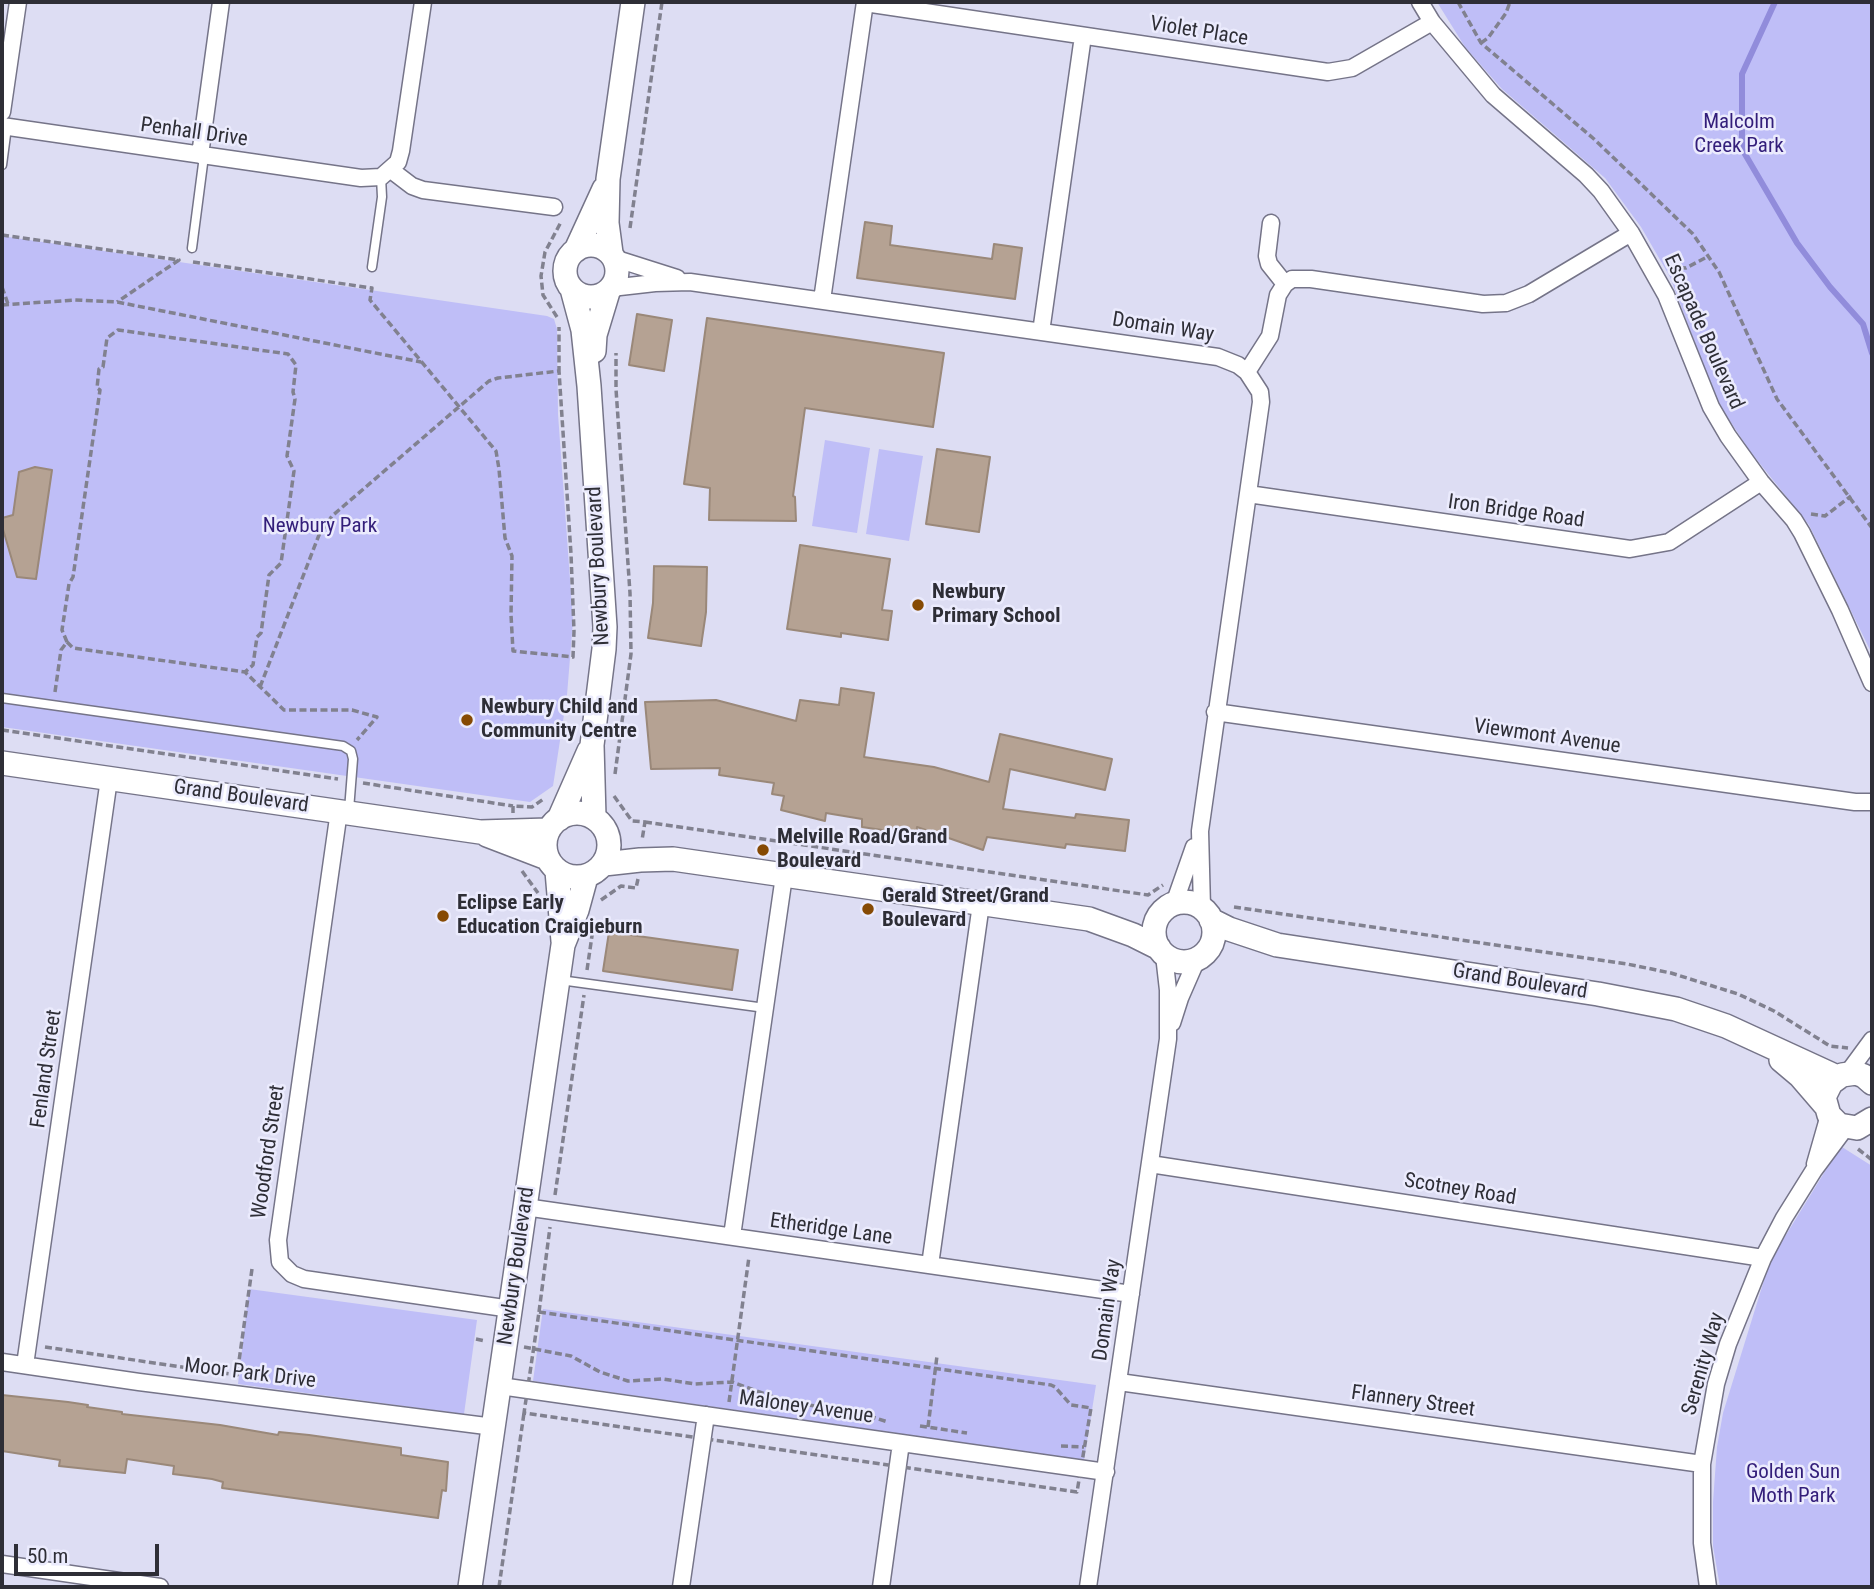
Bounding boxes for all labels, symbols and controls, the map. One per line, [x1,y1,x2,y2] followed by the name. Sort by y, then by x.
[1148,12,1250,52] street label: Violet Place
[1694,110,1784,160] park label: Malcolm Creek Park
[139,113,249,153] street label: Penhall Drive
[1657,250,1749,414] street label: Escapade Boulevard
[1110,308,1216,348] street label: Domain Way
[582,486,616,646] street label: Newbury Boulevard
[1446,490,1586,534] street label: Iron Bridge Road
[263,514,377,540] park label: Newbury Park
[932,580,1060,630] place label: Newbury Primary School
[910,597,926,613] marker: Newbury Primary School
[481,695,638,745] place label: Newbury Child and Community Centre
[459,712,475,728] marker: Newbury Child and Community Centre
[1472,714,1622,760] street label: Viewmont Avenue
[172,775,310,819] street label: Grand Boulevard
[777,825,947,875] place label: Melville Road/Grand Boulevard
[755,842,771,858] marker: Melville Road/Grand Boulevard
[882,884,1049,934] place label: Gerald Street/Grand Boulevard
[457,891,642,941] place label: Eclipse Early Education Craigieburn
[860,901,876,917] marker: Gerald Street/Grand Boulevard
[435,908,451,924] marker: Eclipse Early Education Craigieburn
[1451,959,1589,1005] street label: Grand Boulevard
[26,1008,68,1130] street label: Fenland Street
[247,1083,291,1221] street label: Woodford Street
[1402,1169,1518,1211] street label: Scotney Road
[493,1185,541,1347] street label: Newbury Boulevard
[768,1209,894,1251] street label: Etheridge Lane
[1088,1257,1128,1363] street label: Domain Way
[1677,1310,1731,1418] street label: Serenity Way
[183,1353,317,1395] street label: Moor Park Drive
[1350,1381,1476,1423] street label: Flannery Street
[737,1386,875,1430] street label: Maloney Avenue
[1746,1460,1840,1510] park label: Golden Sun Moth Park
[18,1530,163,1574] scale bar
[27,1544,68,1568] text: 50 m

